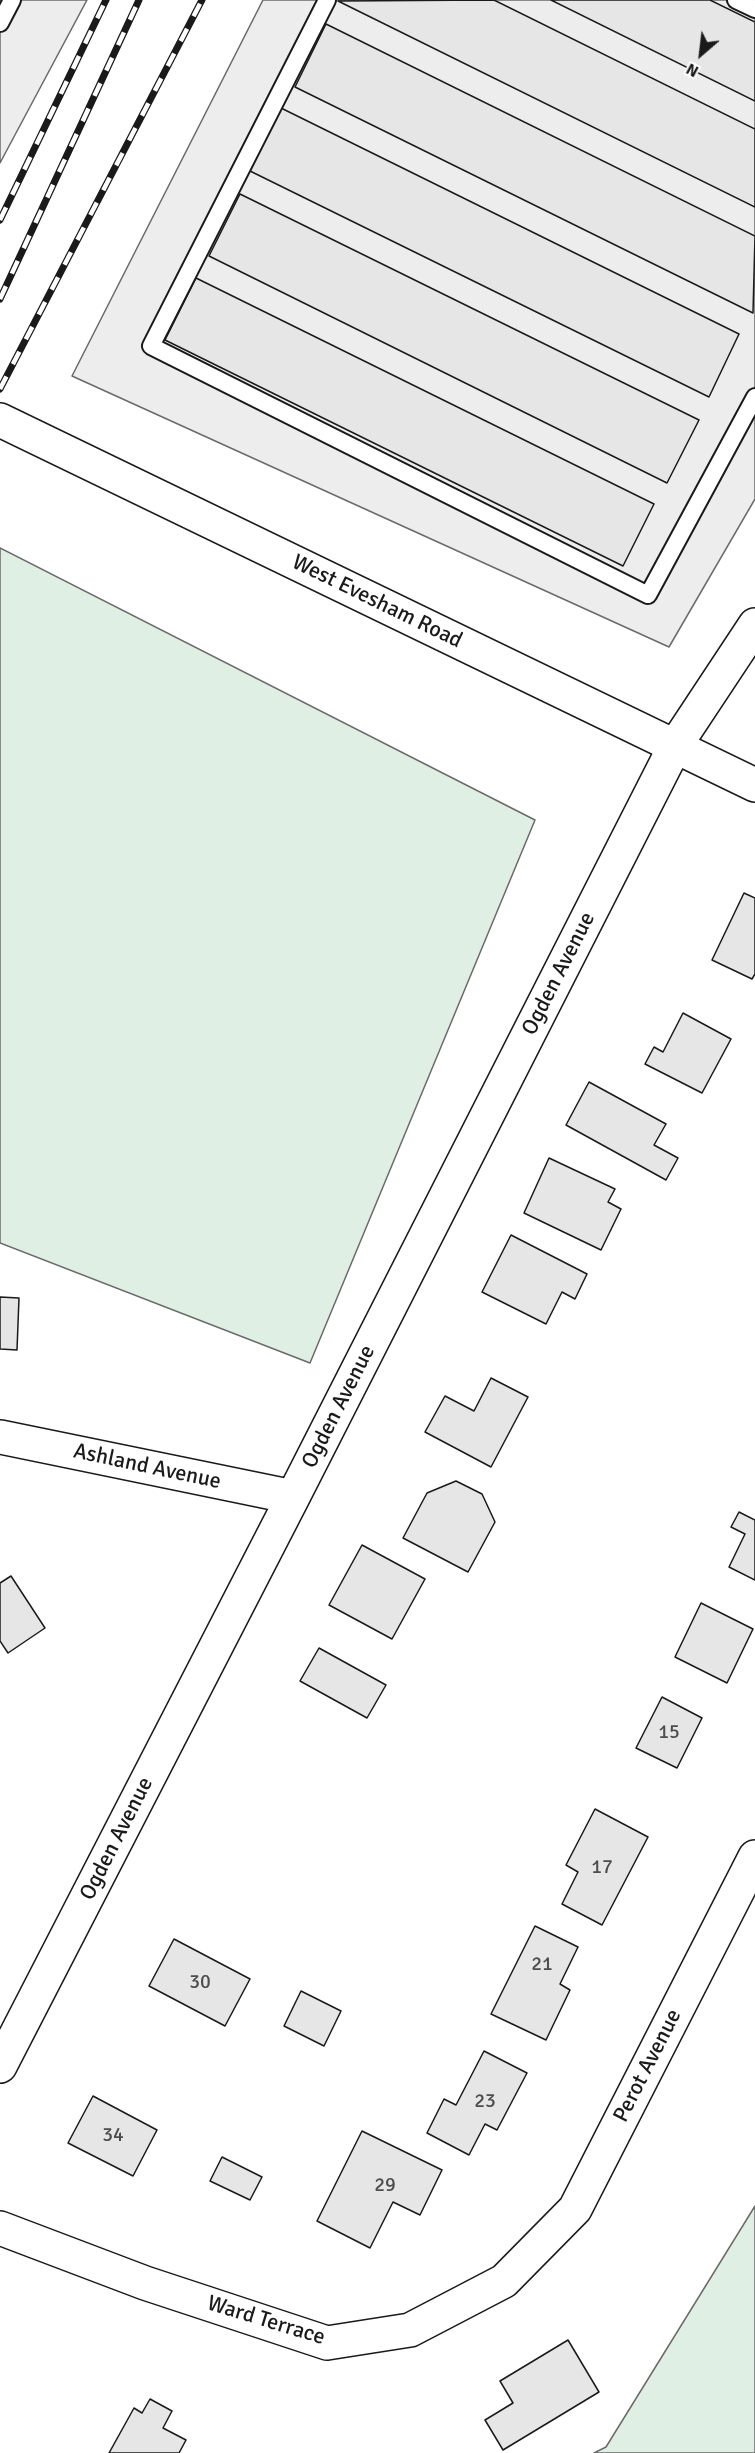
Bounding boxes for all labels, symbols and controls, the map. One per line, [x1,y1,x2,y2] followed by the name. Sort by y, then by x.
[671,24,731,84] north arrow
[683,58,702,81] text: N
[288,549,466,655] street label: West Evesham Road
[517,908,601,1040] street label: Ogden Avenue
[297,1341,381,1473] street label: Ogden Avenue
[71,1438,223,1496] street label: Ashland Avenue
[658,1721,680,1745] house number: 15
[75,1773,159,1905] street label: Ogden Avenue
[591,1856,613,1880] house number: 17
[531,1953,553,1977] house number: 21
[189,1971,211,1995] house number: 30
[608,2005,688,2127] street label: Perot Avenue
[474,2090,496,2114] house number: 23
[102,2124,124,2148] house number: 34
[374,2174,396,2198] house number: 29
[204,2291,328,2351] street label: Ward Terrace

